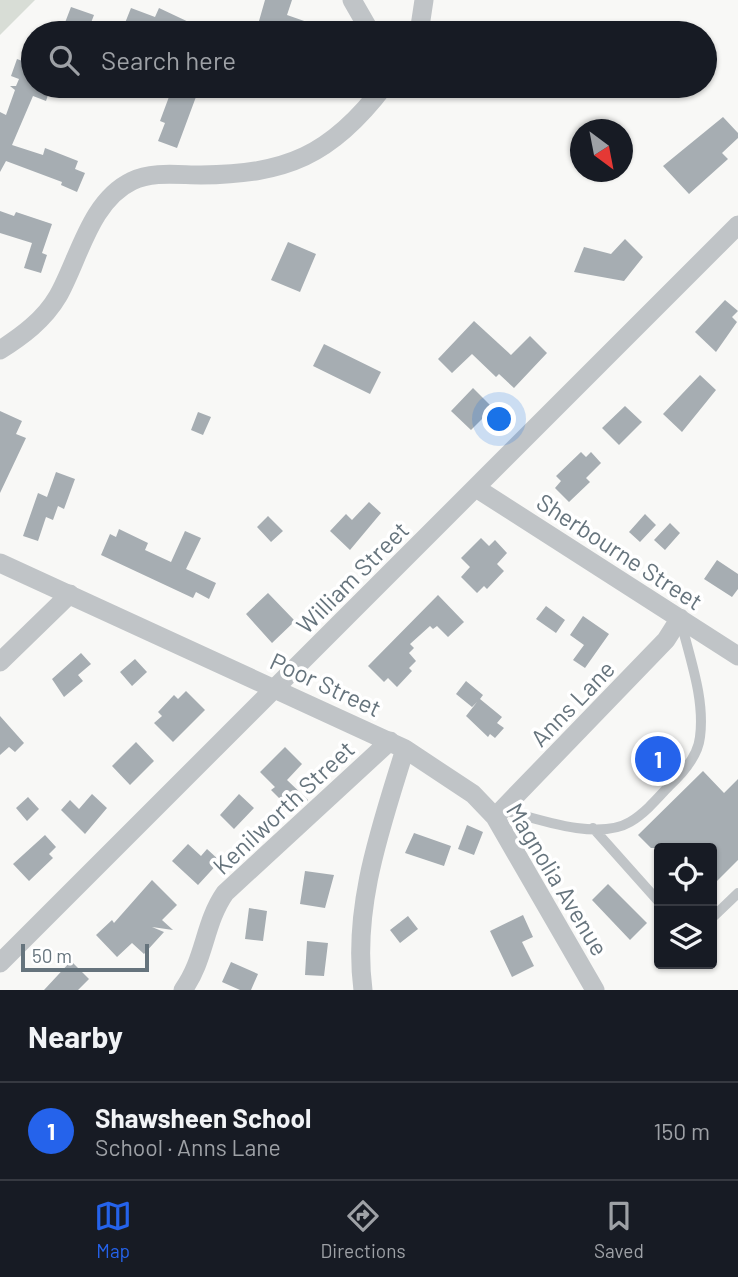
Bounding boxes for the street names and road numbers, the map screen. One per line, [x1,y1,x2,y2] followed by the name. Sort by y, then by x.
[532,487,708,615] street label: Sherbourne Street
[290,515,414,639] street label: William Street
[266,646,386,722] street label: Poor Street
[524,654,620,752] street label: Anns Lane
[206,734,360,880] street label: Kenilworth Street
[501,797,615,961] street label: Magnolia Avenue

